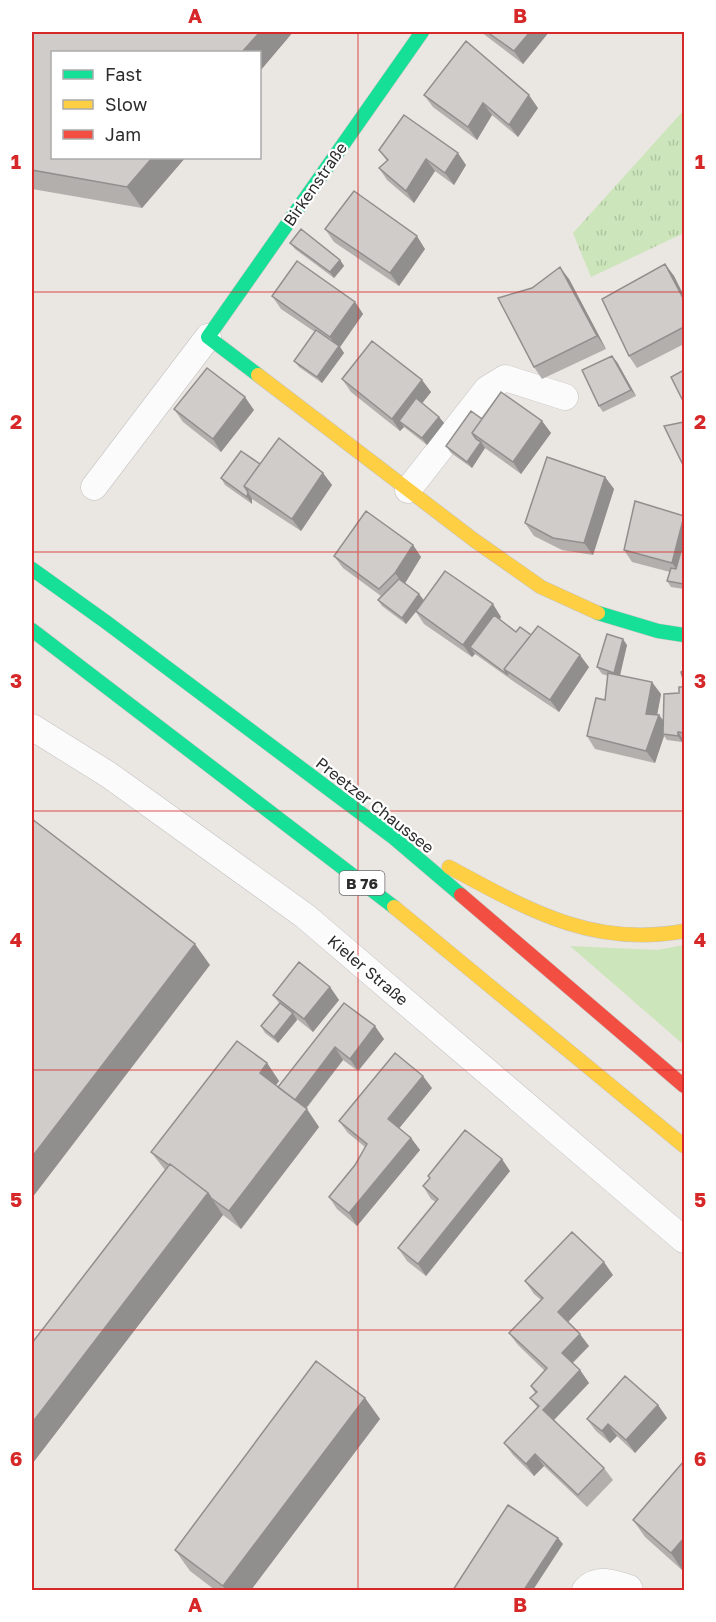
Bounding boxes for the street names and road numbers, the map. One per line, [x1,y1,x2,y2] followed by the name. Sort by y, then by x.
[279,138,351,230] street label: Birkenstraße
[312,753,438,857] street label: Preetzer Chaussee
[340,871,385,895] road number: B 76
[324,930,412,1010] street label: Kieler Straße

